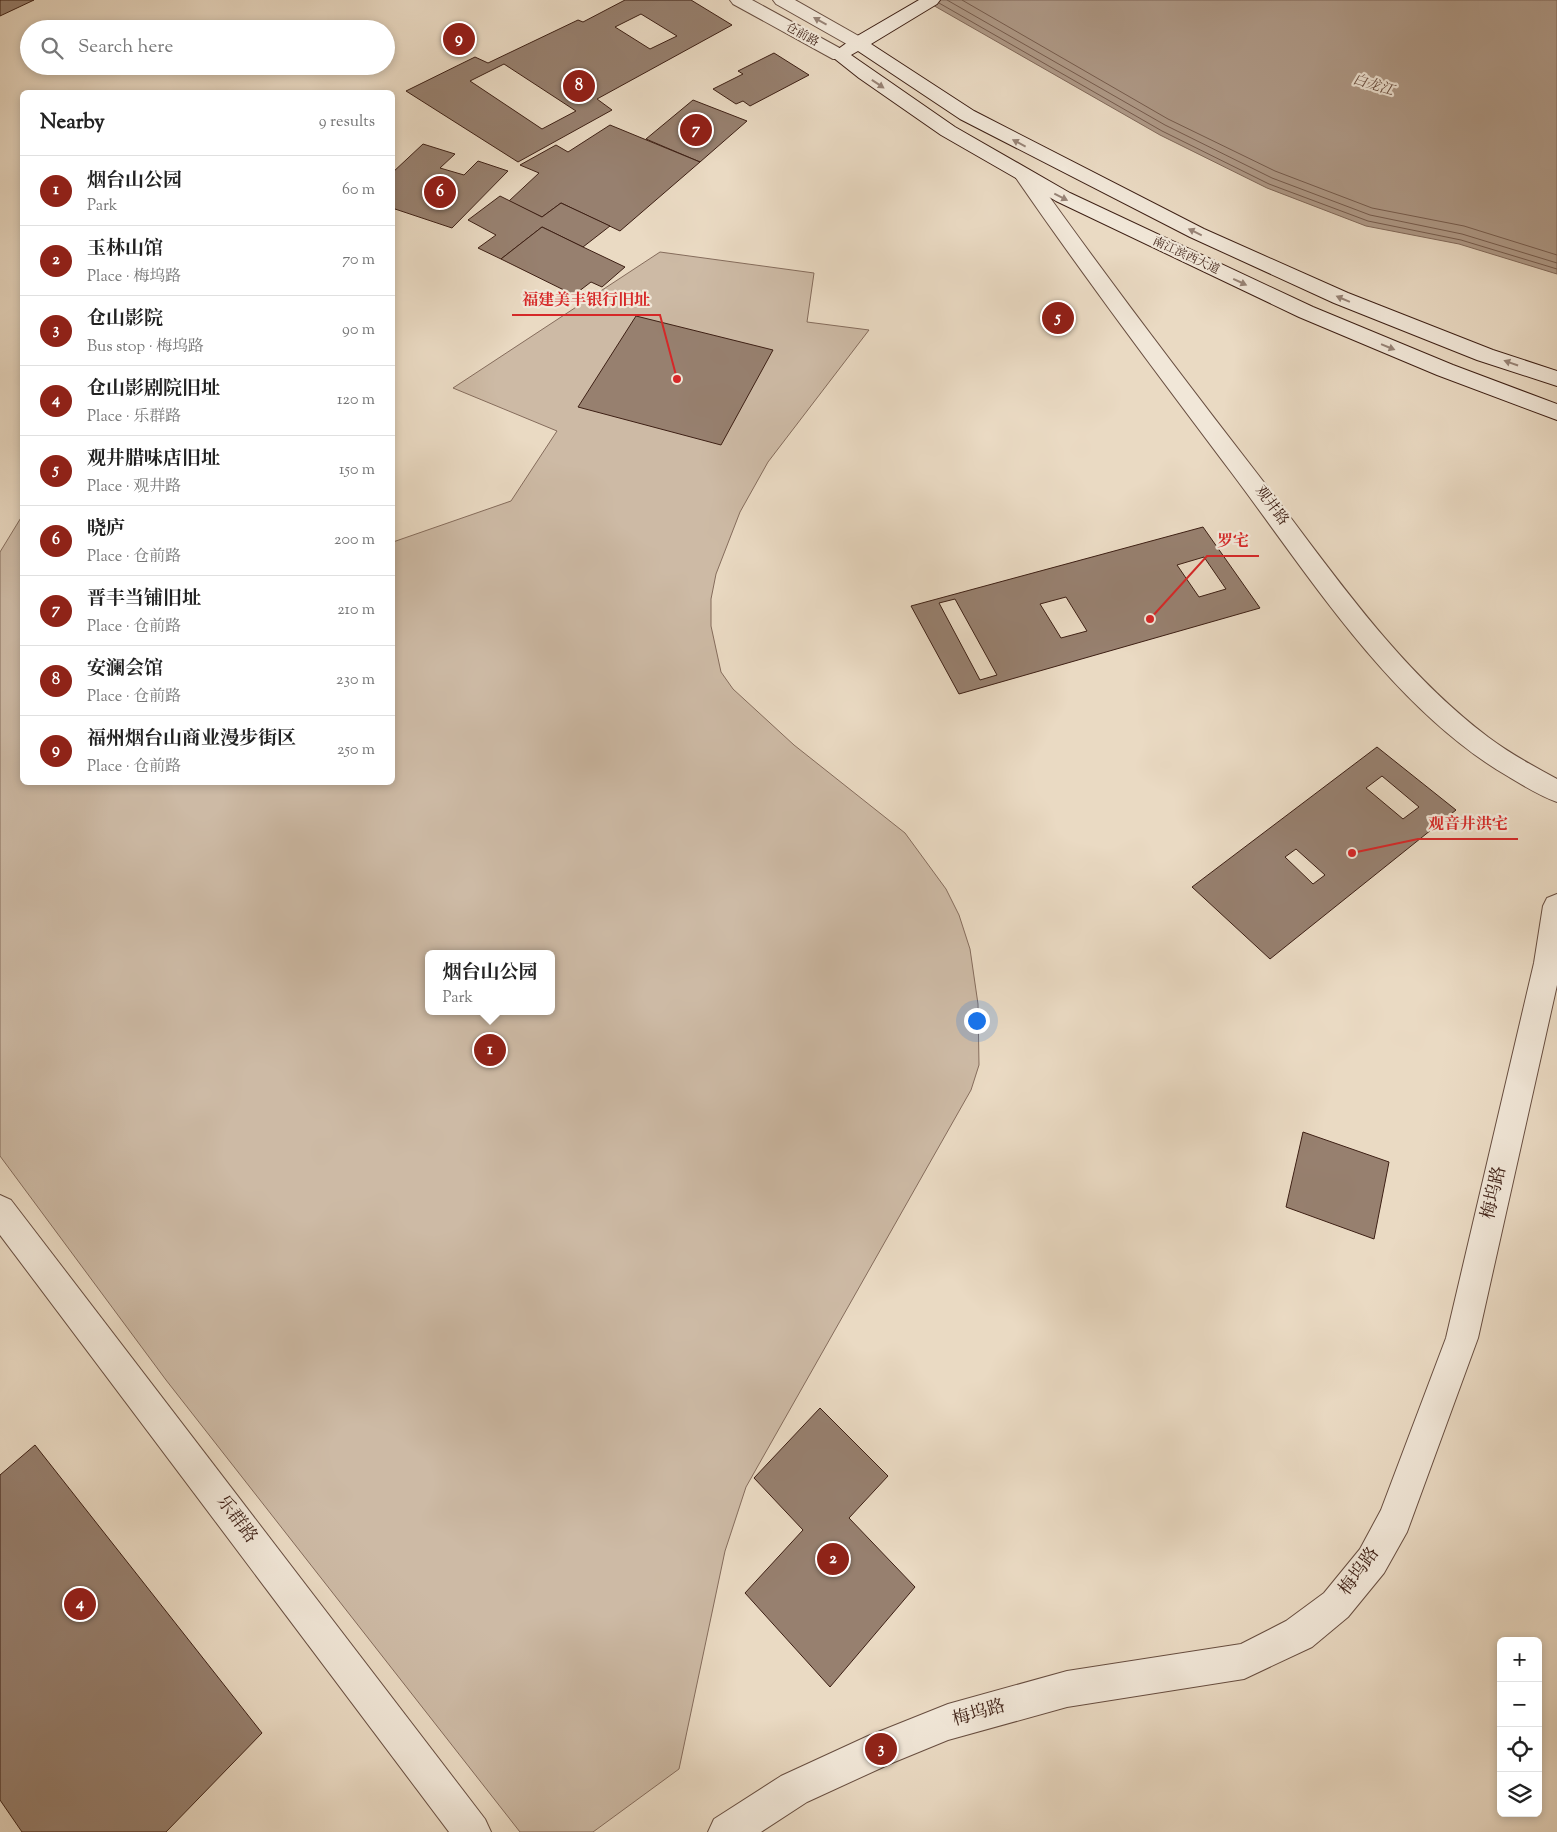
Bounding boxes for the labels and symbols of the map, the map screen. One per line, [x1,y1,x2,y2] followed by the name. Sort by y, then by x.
[813,17,826,26] one-way arrow
[782,18,822,52] street label: 仓前路
[443,20,475,58] pin: 9
[563,67,595,105] pin: 8
[1350,70,1398,102] water label: 白龙江
[871,79,885,89] one-way arrow
[680,111,712,149] pin: 7
[1011,139,1026,147] one-way arrow
[424,173,456,211] pin: 6
[1054,192,1069,201] one-way arrow
[1188,228,1202,236] one-way arrow
[1150,233,1222,279] street label: 南江滨西大道
[1233,278,1247,286] one-way arrow
[512,284,660,315] callout: 福建美丰银行旧址
[522,290,650,313] text: 福建美丰银行旧址
[1336,294,1350,302] one-way arrow
[1042,299,1074,337] pin: 5
[1381,344,1396,351] one-way arrow
[1503,359,1518,367] one-way arrow
[1249,482,1293,530] street label: 观井路
[1207,525,1259,556] callout: 罗宅
[1217,531,1249,554] text: 罗宅
[1418,808,1518,839] callout: 观音井洪宅
[1428,814,1508,837] text: 观音井洪宅
[964,1008,990,1034] your location
[474,1031,506,1069] pin: 1
[1476,1164,1514,1222] street label: 梅坞路
[209,1491,263,1549] street label: 乐群路
[817,1540,849,1578] pin: 2
[1334,1543,1386,1601] street label: 梅坞路
[64,1585,96,1623] pin: 4
[949,1694,1009,1734] street label: 梅坞路
[865,1730,897,1768] pin: 3

